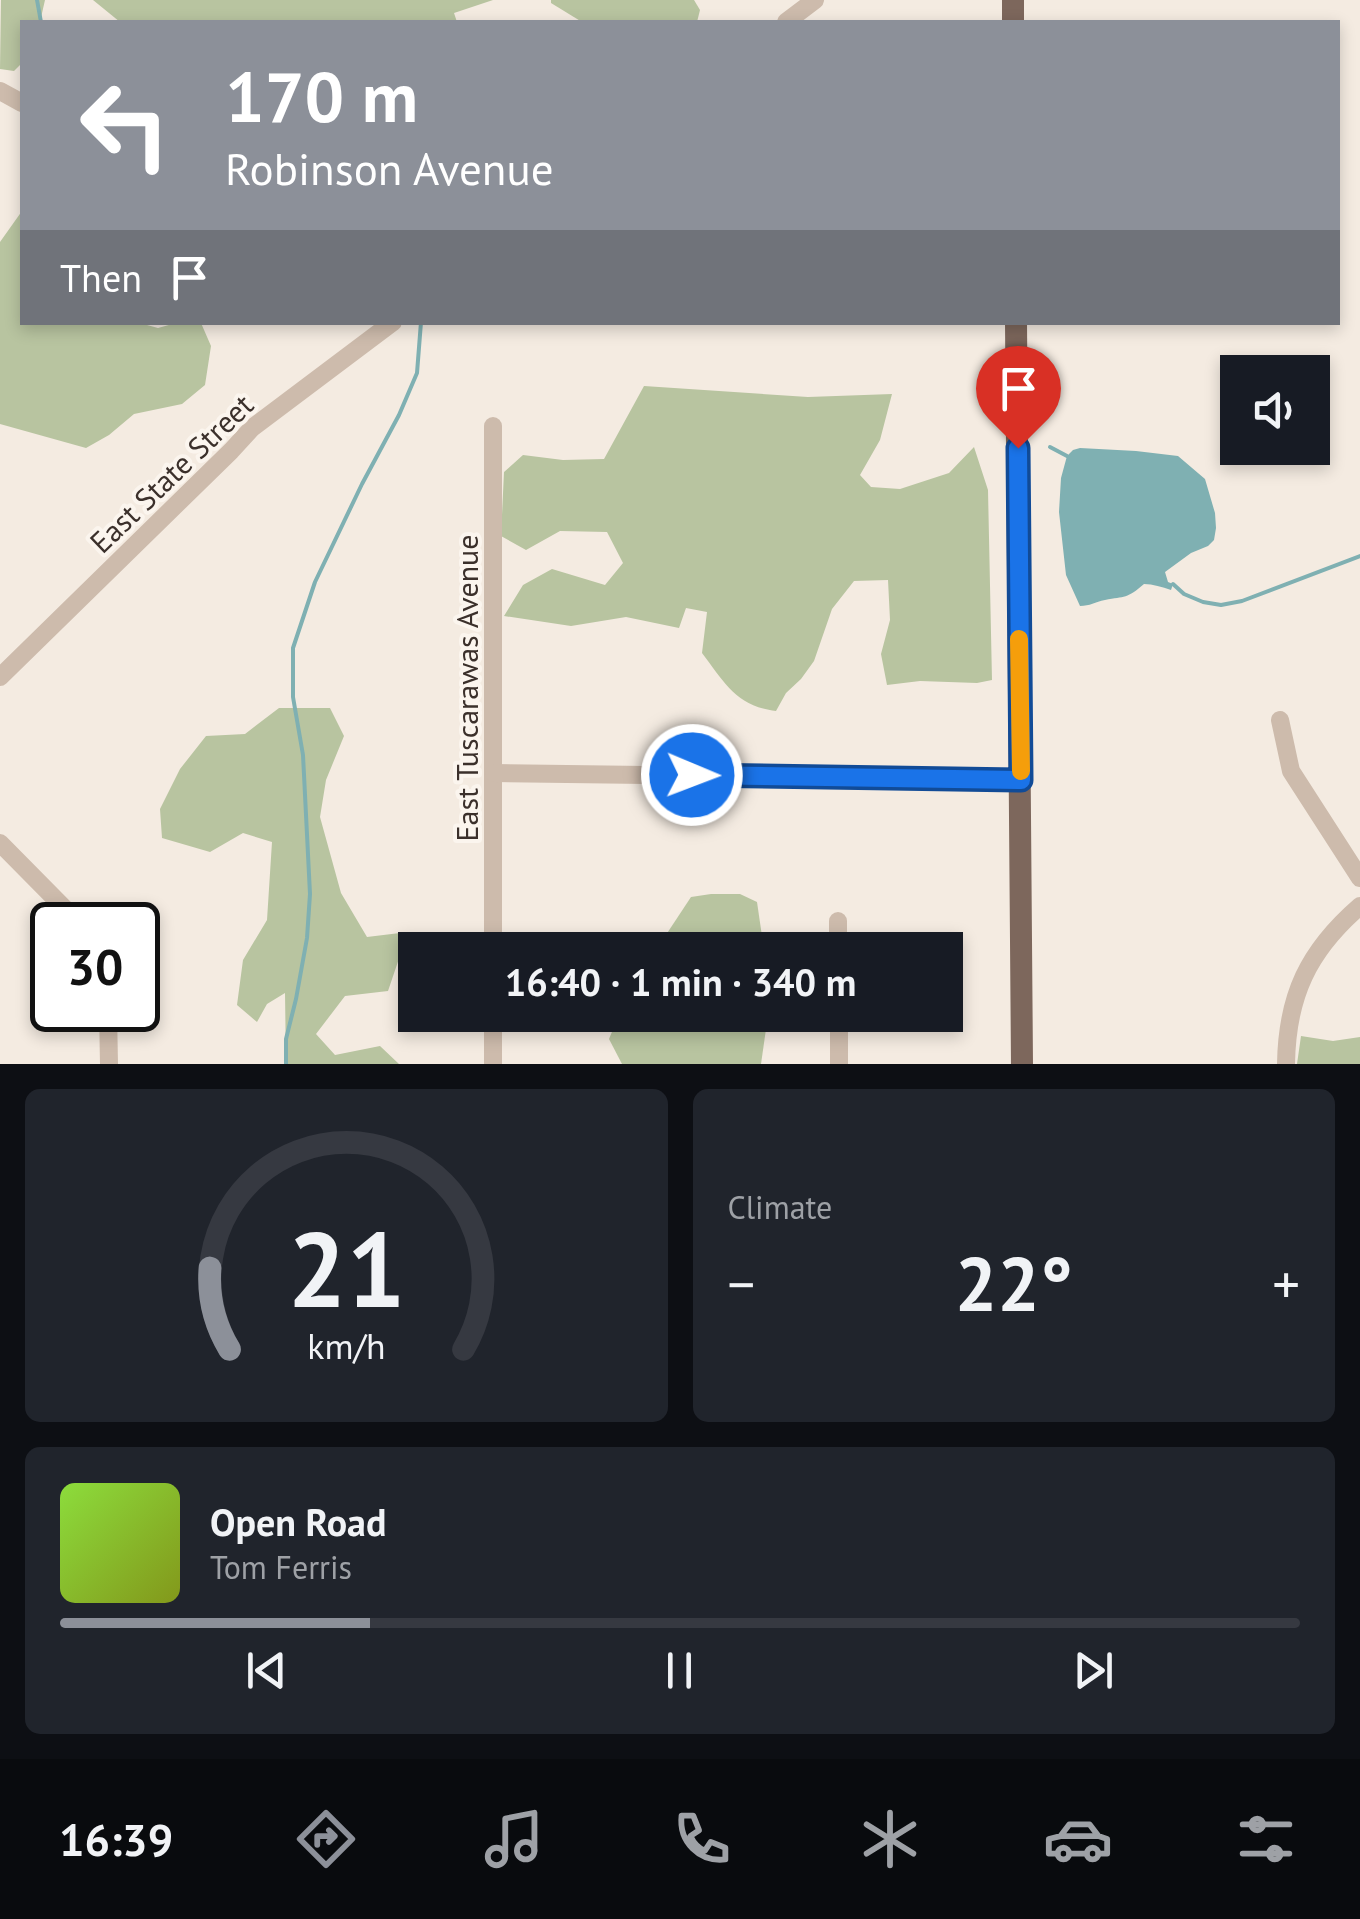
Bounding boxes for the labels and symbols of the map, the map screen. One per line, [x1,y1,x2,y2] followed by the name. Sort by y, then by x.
[976,346,1061,449] pin
[81,385,261,561] street label: East State Street
[447,535,486,841] street label: East Tuscarawas Avenue
[640,723,744,827] position arrow
[30,902,160,1032] speed limit sign: 30

